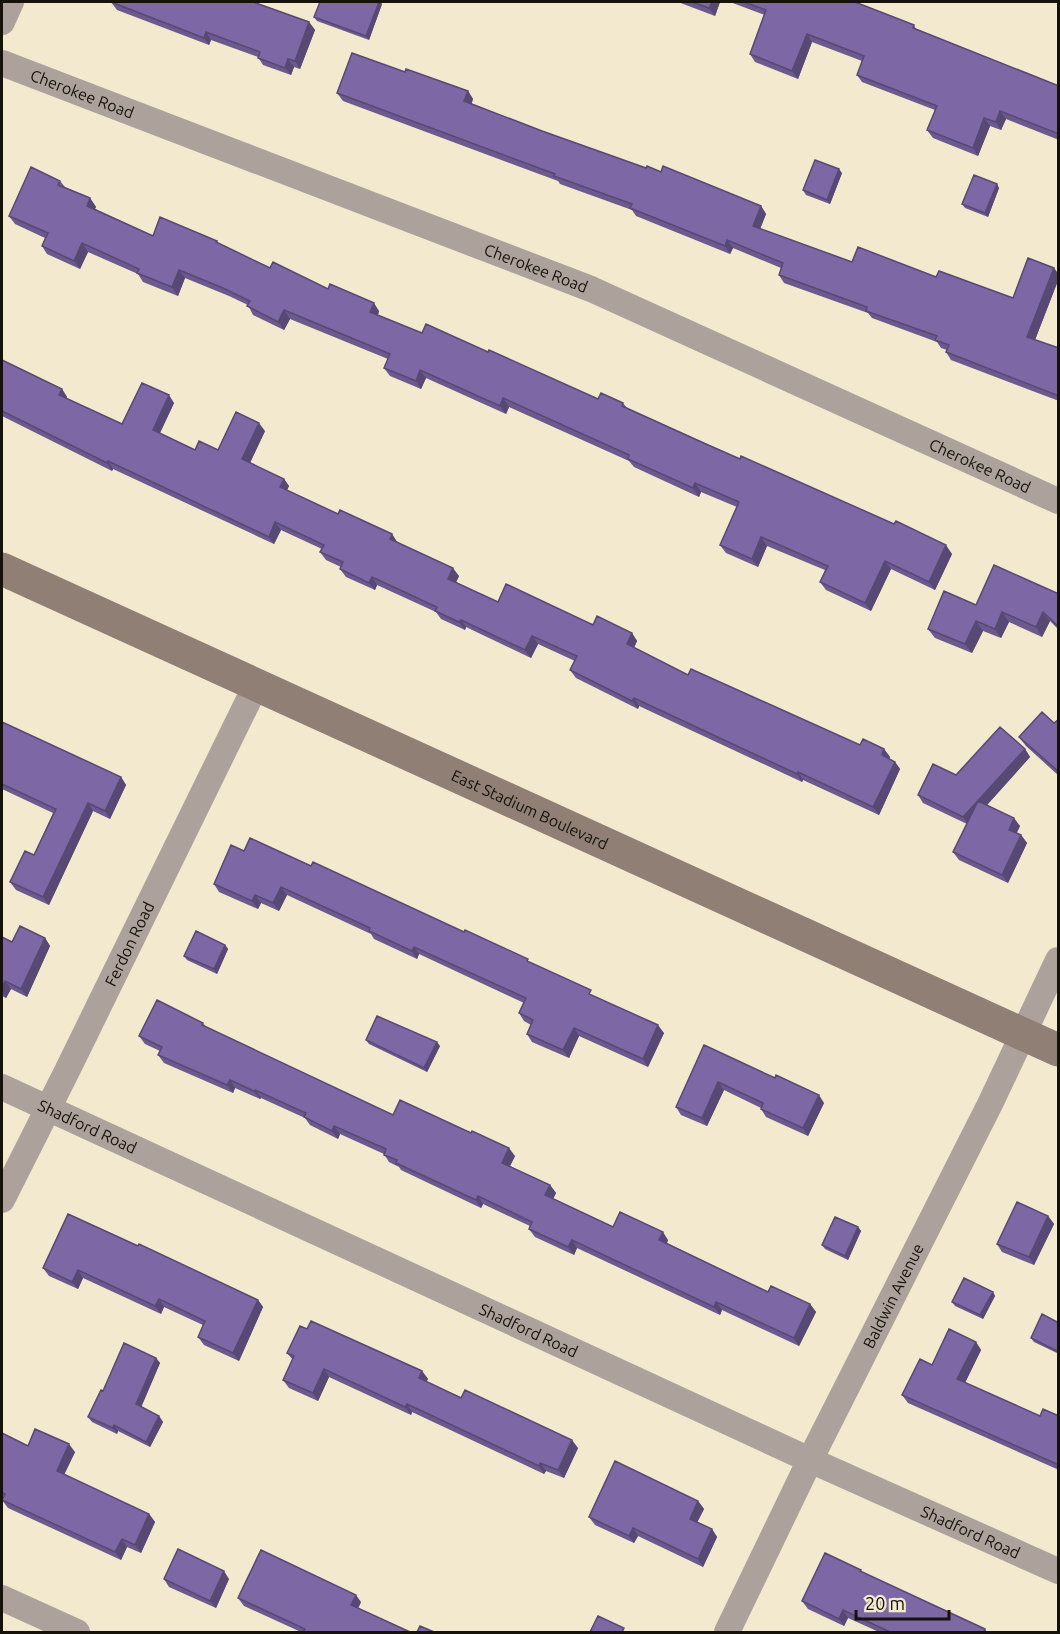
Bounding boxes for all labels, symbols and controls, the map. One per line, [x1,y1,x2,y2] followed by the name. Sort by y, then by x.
[28,66,137,122] street label: Cherokee Road
[482,240,590,296] street label: Cherokee Road
[926,435,1033,496] street label: Cherokee Road
[449,766,611,853] street label: East Stadium Boulevard
[101,899,158,989] street label: Ferdon Road
[35,1096,140,1157] street label: Shadford Road
[859,1240,927,1351] street label: Baldwin Avenue
[476,1300,581,1361] street label: Shadford Road
[918,1502,1023,1562] street label: Shadford Road
[856,1583,949,1621] scale bar
[865,1593,905,1613] text: 20 m

